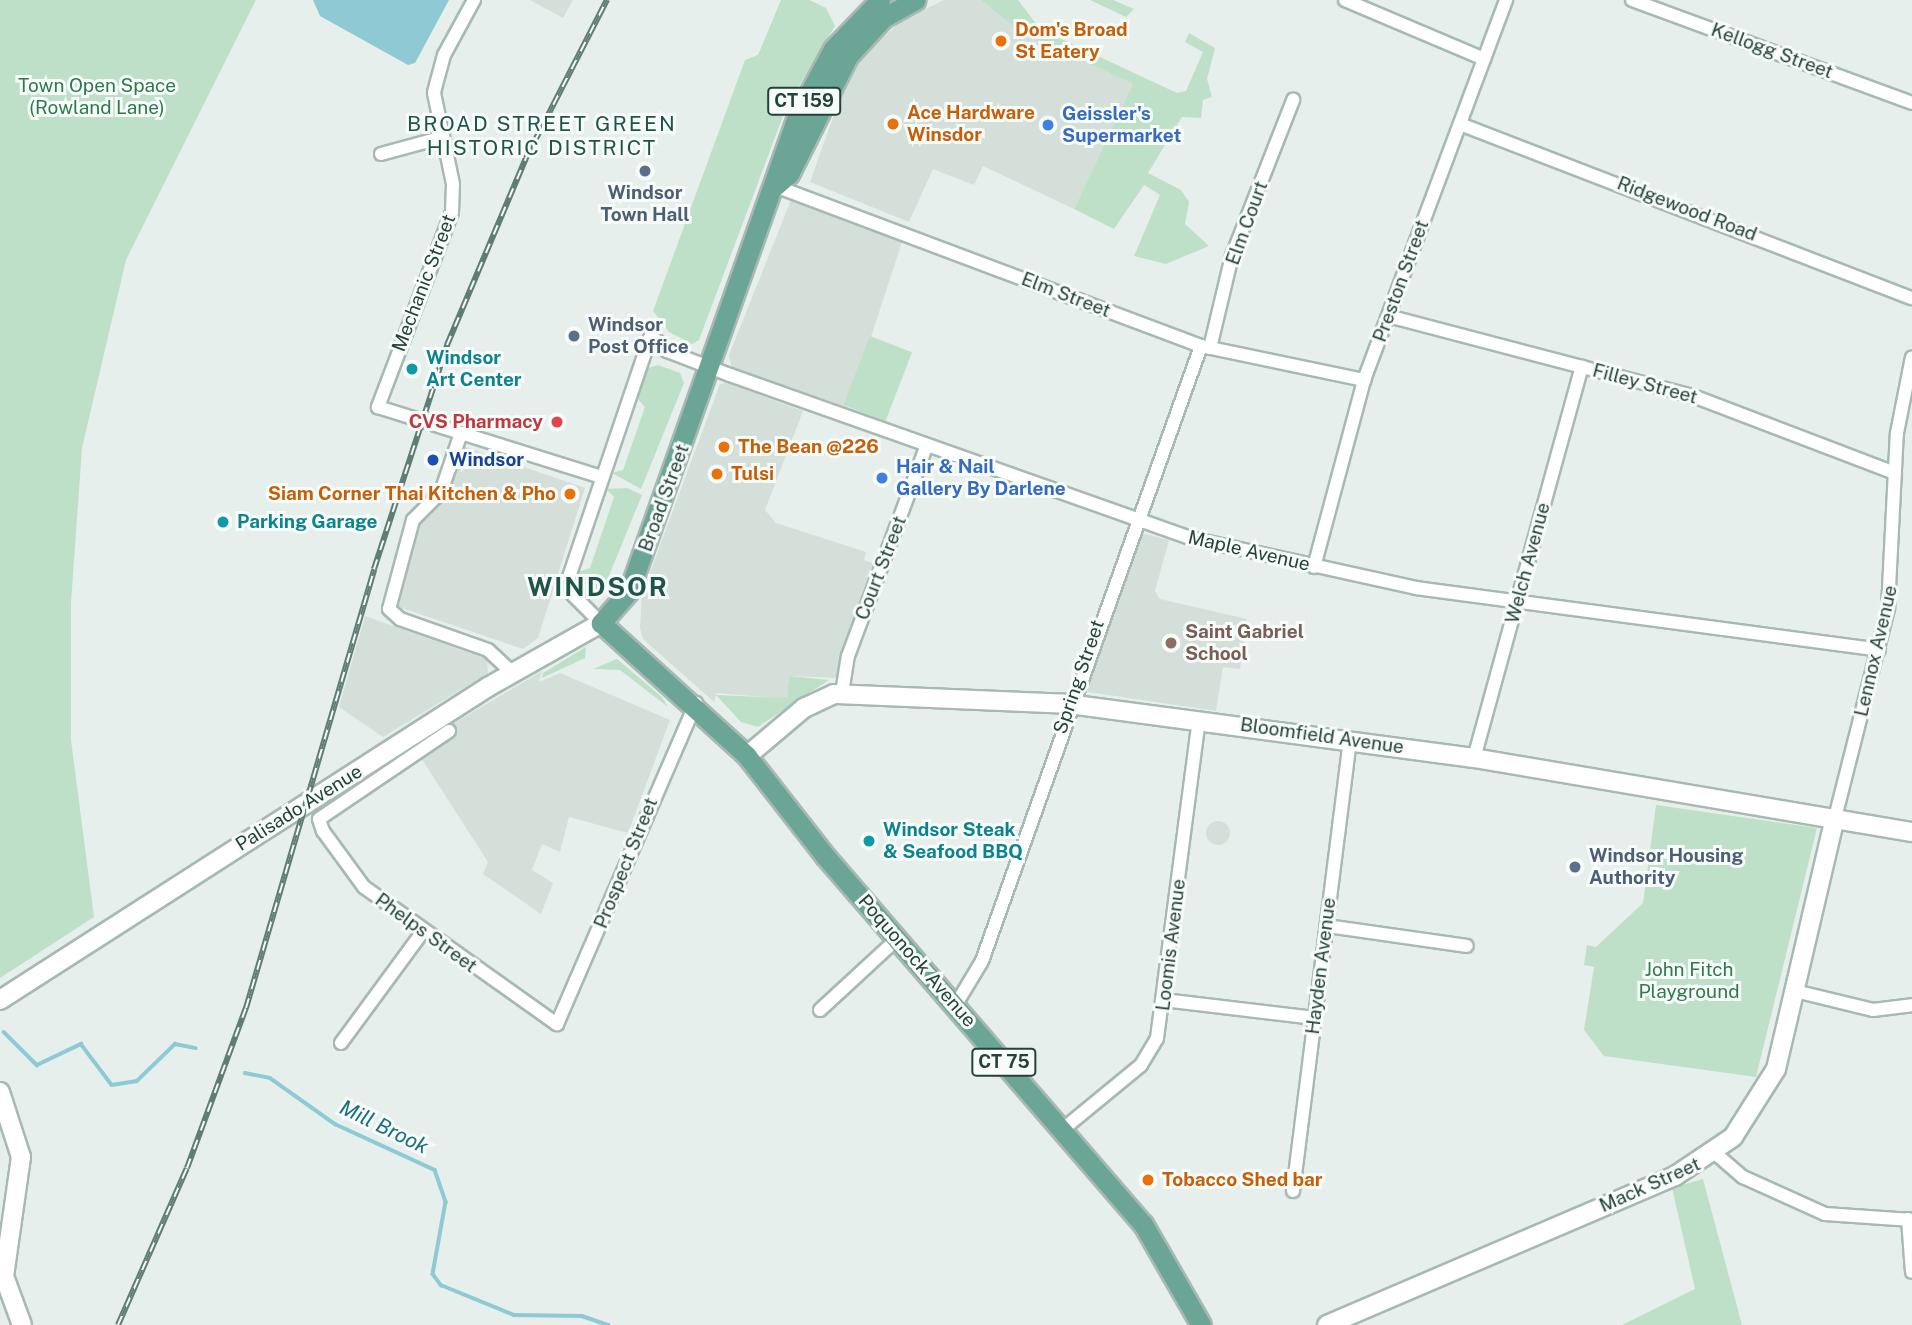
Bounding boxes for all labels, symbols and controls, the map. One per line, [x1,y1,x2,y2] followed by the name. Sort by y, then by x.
[1708,18,1836,84] street label: Kellogg Street
[1015,19,1128,63] place label: Dom's Broad St Eatery
[993,33,1009,49] marker: Dom's Broad St Eatery
[18,75,176,119] park label: Town Open Space (Rowland Lane)
[766,86,842,116] road number: CT 159
[907,102,1035,146] place label: Ace Hardware Winsdor
[1062,103,1181,147] place label: Geissler's Supermarket
[409,111,675,161] district label: BROAD STREET GREEN HISTORIC DISTRICT
[885,116,901,132] marker: Ace Hardware Winsdor
[1040,117,1056,133] marker: Geissler's Supermarket
[637,163,653,179] marker: Windsor Town Hall
[1614,172,1760,246] street label: Ridgewood Road
[1221,178,1273,268] street label: Elm Court
[600,182,690,226] place label: Windsor Town Hall
[387,211,461,355] street label: Mechanic Street
[1368,217,1434,345] street label: Preston Street
[1018,268,1114,322] street label: Elm Street
[588,314,689,358] place label: Windsor Post Office
[566,328,582,344] marker: Windsor Post Office
[426,347,522,391] place label: Windsor Art Center
[1590,359,1700,409] street label: Filley Street
[404,361,420,377] marker: Windsor Art Center
[409,411,543,433] place label: CVS Pharmacy
[549,414,565,430] marker: CVS Pharmacy
[738,436,879,458] place label: The Bean @226
[716,439,732,455] marker: The Bean @226
[634,441,694,555] street label: Broad Street
[449,449,524,471] place label: Windsor
[423,450,443,470] marker: Windsor
[896,456,1066,500] place label: Hair & Nail Gallery By Darlene
[731,463,774,485] place label: Tulsi
[709,466,725,482] marker: Tulsi
[874,470,890,486] marker: Hair & Nail Gallery By Darlene
[268,483,556,505] place label: Siam Corner Thai Kitchen & Pho
[562,486,578,502] marker: Siam Corner Thai Kitchen & Pho
[1501,500,1555,626] street label: Welch Avenue
[237,511,378,533] place label: Parking Garage
[851,513,911,623] street label: Court Street
[215,514,231,530] marker: Parking Garage
[1186,526,1312,576] street label: Maple Avenue
[528,571,668,603] district label: WINDSOR
[1850,583,1902,719] street label: Lennox Avenue
[1049,617,1109,737] street label: Spring Street
[1185,621,1304,665] place label: Saint Gabriel School
[1163,635,1179,651] marker: Saint Gabriel School
[1239,713,1405,759] street label: Bloomfield Avenue
[232,760,366,856] street label: Palisado Avenue
[589,794,663,932] street label: Prospect Street
[883,819,1023,863] place label: Windsor Steak & Seafood BBQ
[861,833,877,849] marker: Windsor Steak & Seafood BBQ
[1589,845,1743,889] place label: Windsor Housing Authority
[1567,859,1583,875] marker: Windsor Housing Authority
[1152,878,1190,1012] street label: Loomis Avenue
[371,888,481,978] street label: Phelps Street
[853,890,981,1032] street label: Poquonock Avenue
[1301,896,1341,1036] street label: Hayden Avenue
[1638,959,1740,1003] park label: John Fitch Playground
[971,1048,1037,1077] road number: CT 75
[335,1095,433,1159] water label: Mill Brook
[1596,1153,1704,1217] street label: Mack Street
[1162,1169,1323,1191] place label: Tobacco Shed bar
[1140,1172,1156,1188] marker: Tobacco Shed bar

